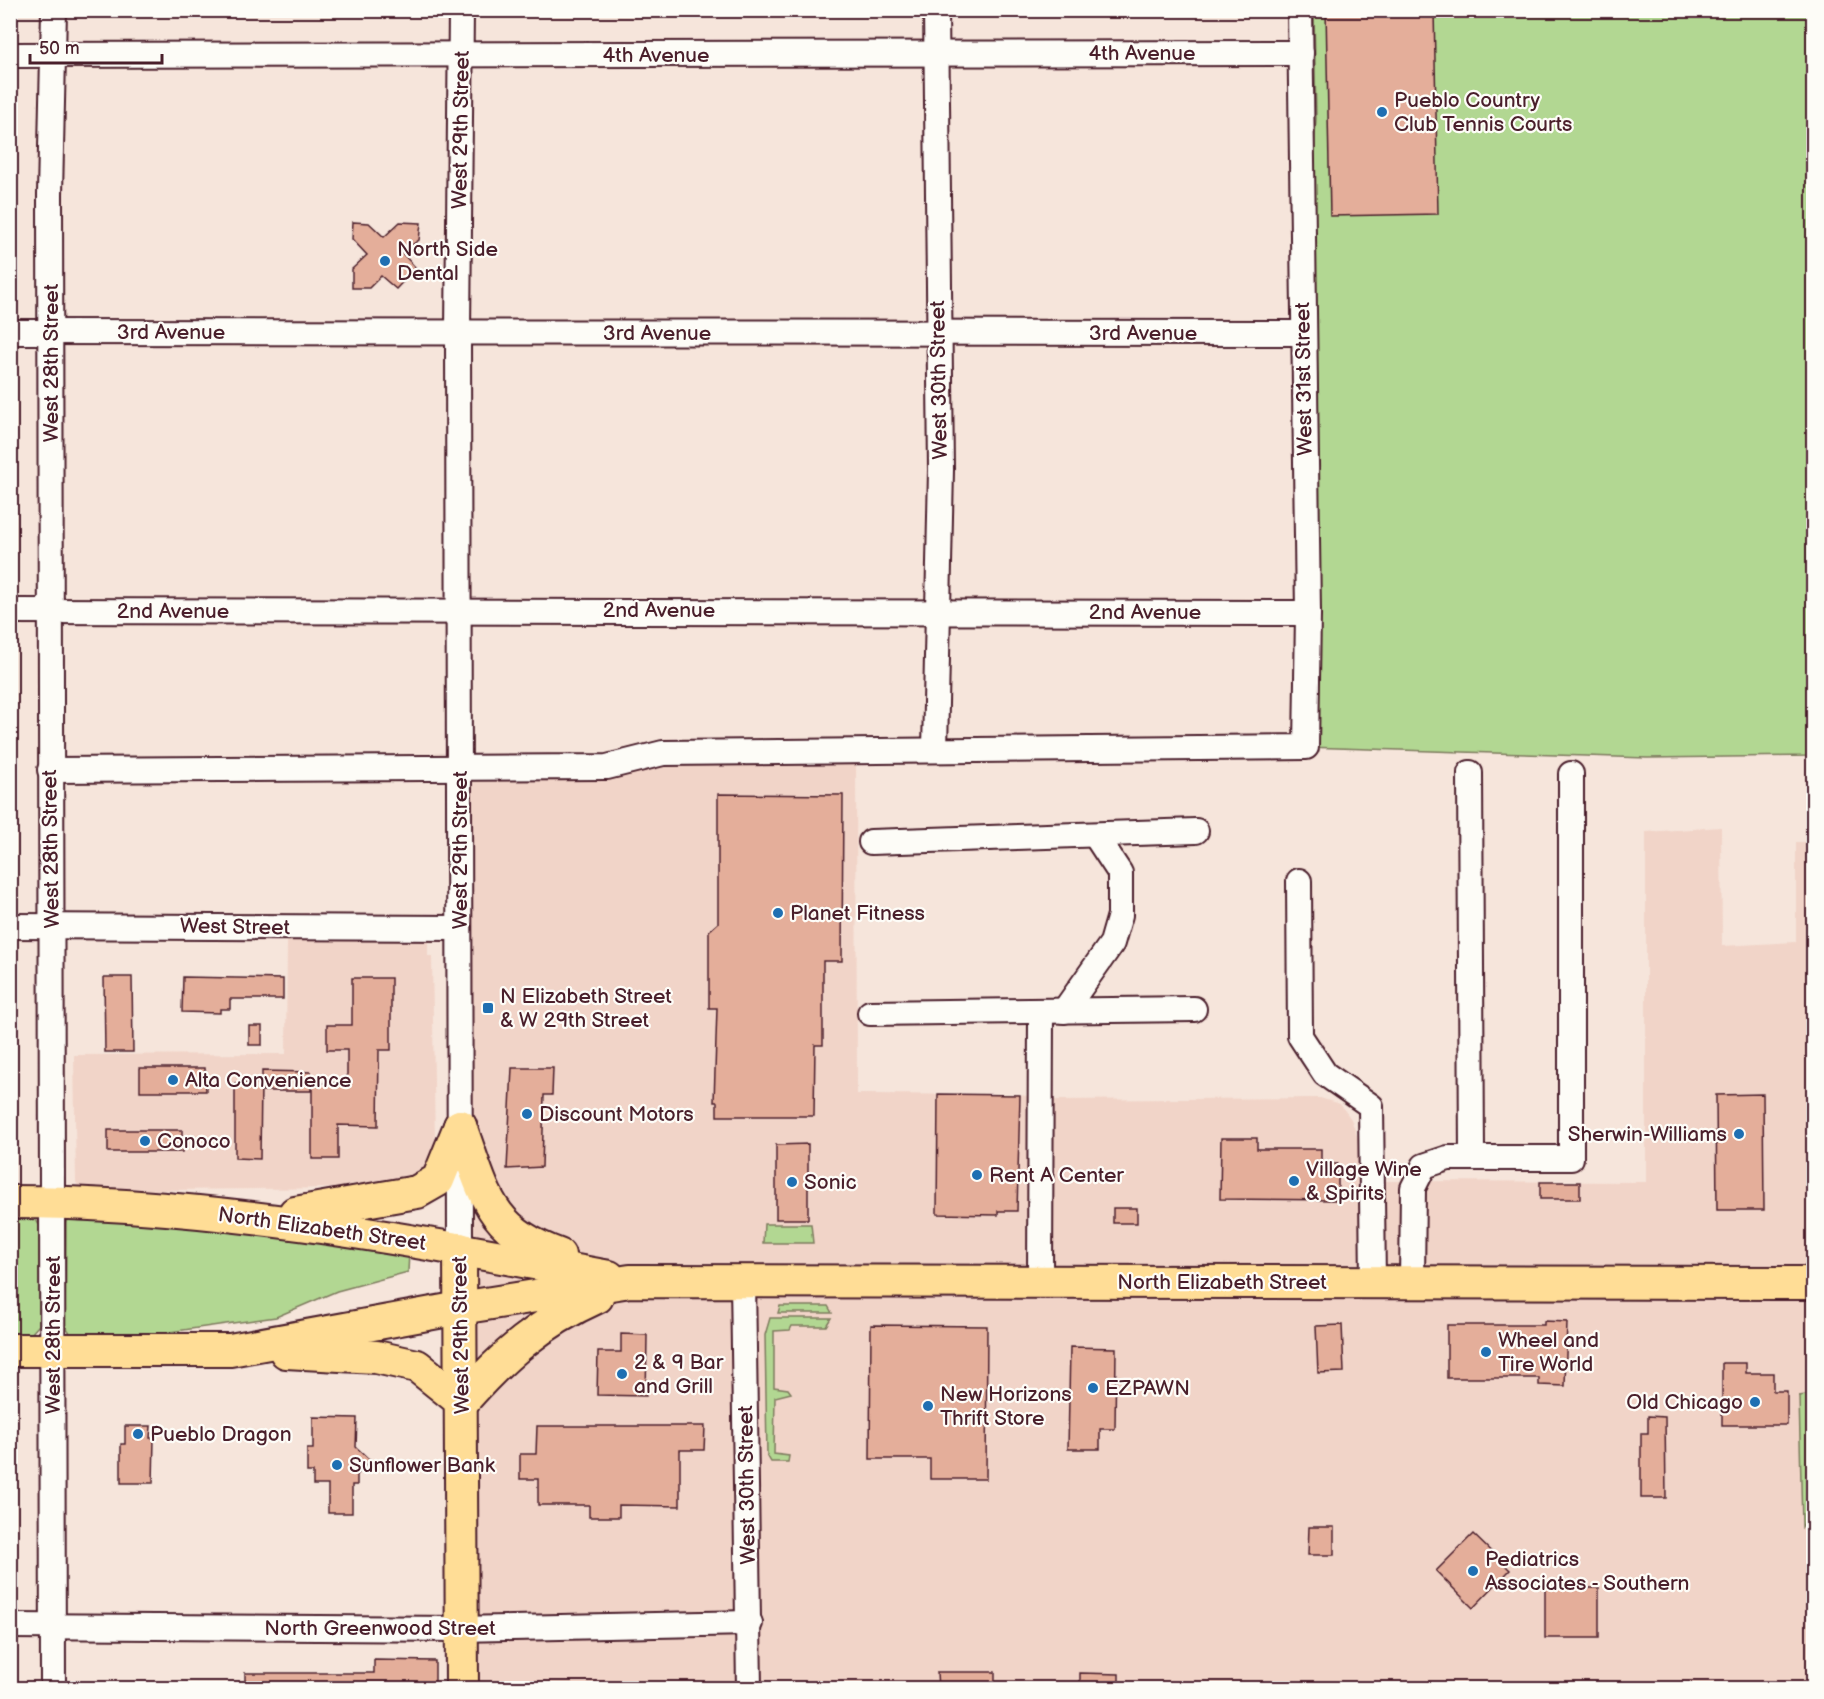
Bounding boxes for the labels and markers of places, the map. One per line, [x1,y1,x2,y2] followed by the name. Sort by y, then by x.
[1394,88,1573,137] place label: Pueblo Country Club Tennis Courts
[1375,105,1389,119] marker: Pueblo Country Club Tennis Courts
[397,237,498,286] place label: North Side Dental
[378,254,392,268] marker: North Side Dental
[790,901,925,926] place label: Planet Fitness
[771,906,785,920] marker: Planet Fitness
[500,984,672,1033] place label: N Elizabeth Street & W 29th Street
[481,1001,495,1015] marker: N Elizabeth Street & W 29th Street
[185,1068,352,1093] place label: Alta Convenience
[166,1073,180,1087] marker: Alta Convenience
[539,1102,694,1127] place label: Discount Motors
[520,1107,534,1121] marker: Discount Motors
[1568,1122,1727,1147] place label: Sherwin-Williams
[1732,1127,1746,1141] marker: Sherwin-Williams
[157,1129,231,1154] place label: Conoco
[138,1134,152,1148] marker: Conoco
[1306,1157,1422,1206] place label: Village Wine & Spirits
[989,1163,1124,1188] place label: Rent A Center
[970,1168,984,1182] marker: Rent A Center
[804,1170,857,1195] place label: Sonic
[1287,1174,1301,1188] marker: Village Wine & Spirits
[785,1175,799,1189] marker: Sonic
[1498,1328,1599,1377] place label: Wheel and Tire World
[1479,1345,1493,1359] marker: Wheel and Tire World
[634,1350,724,1399] place label: 2 & 9 Bar and Grill
[615,1367,629,1381] marker: 2 & 9 Bar and Grill
[1105,1376,1190,1401] place label: EZPAWN
[1086,1381,1100,1395] marker: EZPAWN
[940,1382,1072,1431] place label: New Horizons Thrift Store
[1626,1390,1743,1415] place label: Old Chicago
[1748,1395,1762,1409] marker: Old Chicago
[921,1399,935,1413] marker: New Horizons Thrift Store
[150,1422,292,1447] place label: Pueblo Dragon
[131,1427,145,1441] marker: Pueblo Dragon
[349,1453,496,1478] place label: Sunflower Bank
[330,1458,344,1472] marker: Sunflower Bank
[1485,1547,1689,1596] place label: Pediatrics Associates - Southern
[1466,1564,1480,1578] marker: Pediatrics Associates - Southern

